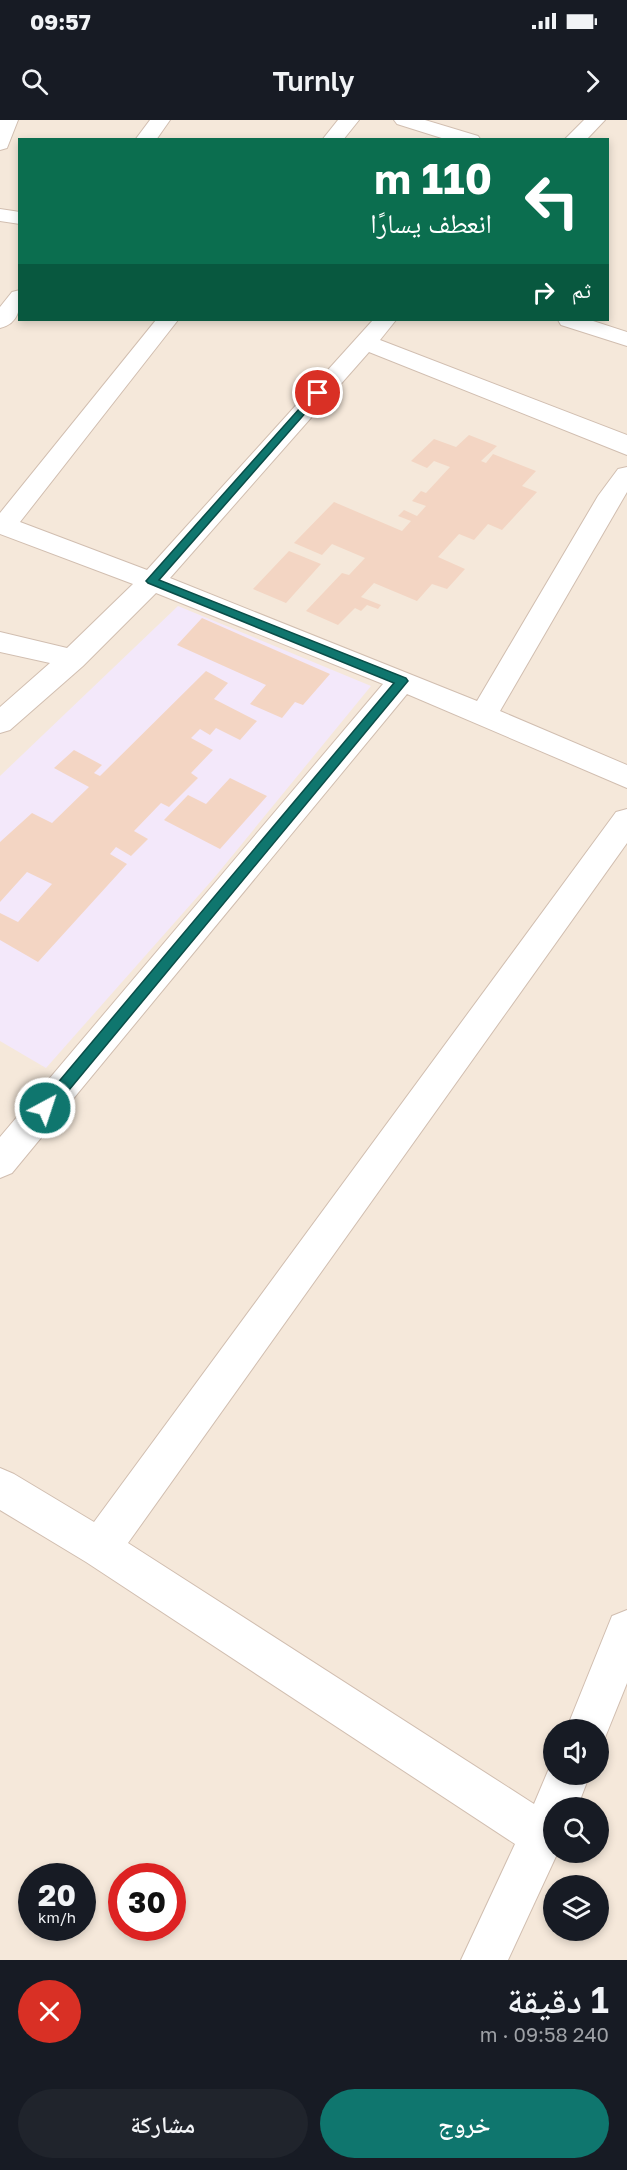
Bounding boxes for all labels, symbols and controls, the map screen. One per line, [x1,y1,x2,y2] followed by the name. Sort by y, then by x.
[30,8,91,35] text: 09:57
[18,65,51,98] icon: search
[272,65,355,97] text: Turnly
[576,65,609,98] icon: forward
[374,153,492,203] text: 110 m
[513,162,591,240] icon: left
[370,207,492,239] text: انعطف يسارًا
[527,276,560,309] icon: right
[572,276,591,303] text: ثم
[292,367,343,418] pin
[301,376,334,409] icon: arrive
[13,1076,77,1140] position arrow
[543,1719,609,1941] map controls
[543,1719,609,1785] button: sound
[543,1797,609,1863] button: search
[108,1863,186,1941] speed limit sign: 30
[543,1875,609,1941] button: layers
[38,1877,76,1913] text: 20
[38,1908,76,1926] text: km/h
[507,1978,609,2021] text: 1 دقيقة
[18,1980,81,2043] button: close
[480,2022,609,2046] text: 240 m · 09:58
[18,2089,308,2158] button: مشاركة
[320,2089,609,2158] button: خروج

